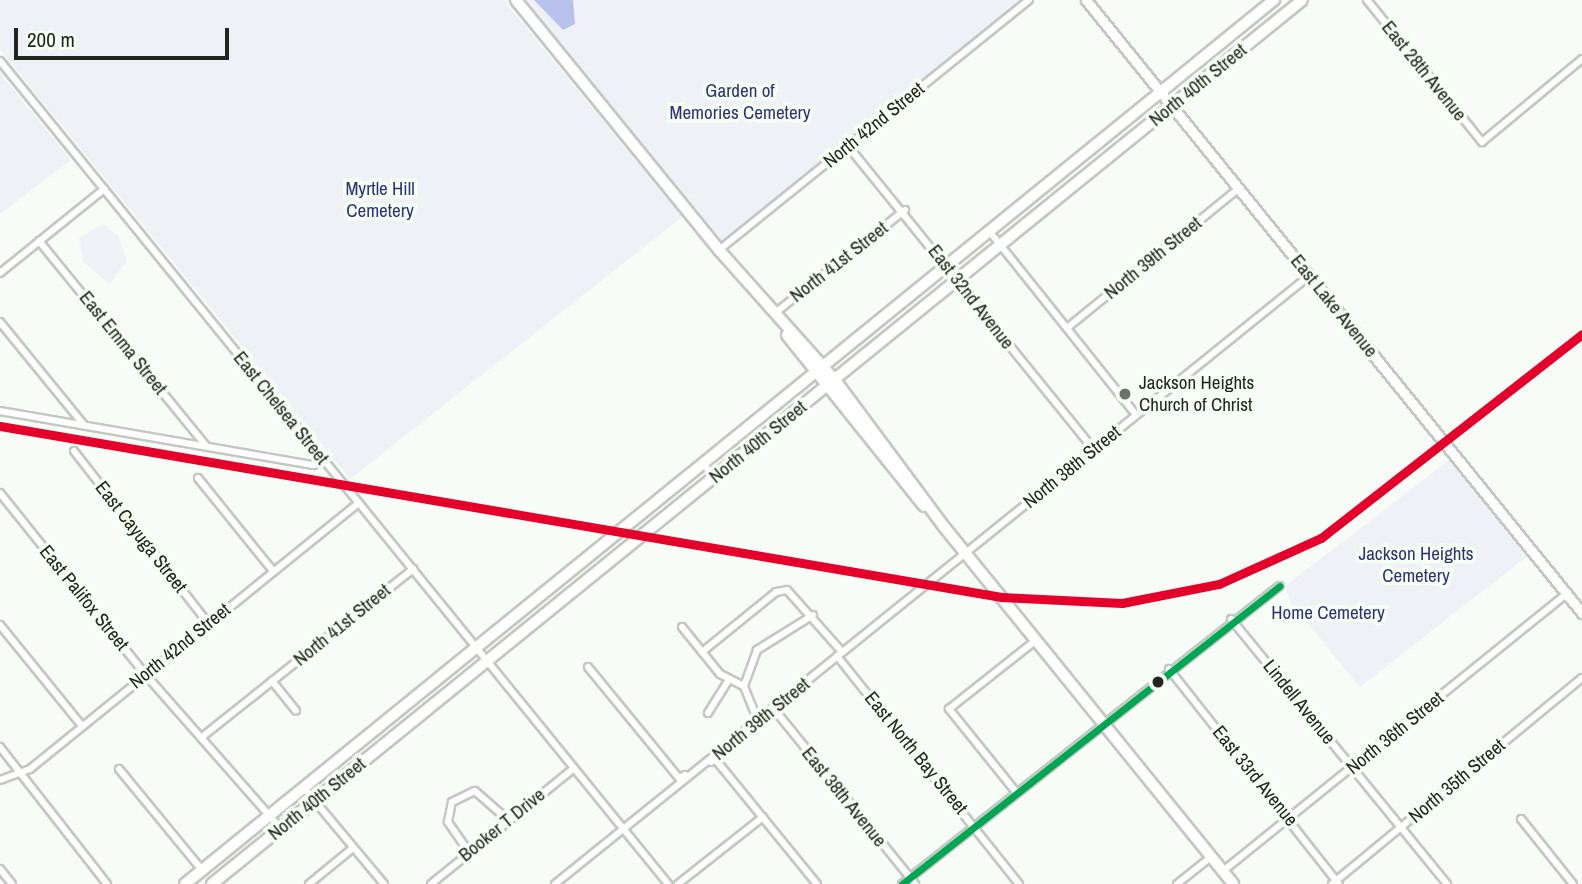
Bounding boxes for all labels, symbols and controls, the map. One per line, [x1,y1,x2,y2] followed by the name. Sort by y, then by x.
[18,14,233,58] scale bar
[1377,16,1471,126] street label: East 28th Avenue
[27,25,75,54] text: 200 m
[1145,39,1251,131] street label: North 40th Street
[819,77,929,173] street label: North 42nd Street
[669,80,811,124] park label: Garden of Memories Cemetery
[345,178,415,222] park label: Myrtle Hill Cemetery
[1100,212,1206,304] street label: North 39th Street
[786,217,892,307] street label: North 41st Street
[923,240,1019,354] street label: East 32nd Avenue
[1285,250,1383,362] street label: East Lake Avenue
[74,287,172,399] street label: East Emma Street
[229,347,333,469] street label: East Chelsea Street
[1139,372,1254,416] place label: Jackson Heights Church of Christ
[1117,386,1133,402] marker: Jackson Heights Church of Christ
[705,396,811,488] street label: North 40th Street
[1019,421,1125,513] street label: North 38th Street
[90,477,192,597] street label: East Cayuga Street
[35,541,133,655] street label: East Palifox Street
[1358,543,1474,587] park label: Jackson Heights Cemetery
[289,579,395,671] street label: North 41st Street
[125,598,235,694] street label: North 42nd Street
[1271,602,1385,624] park label: Home Cemetery
[1258,655,1340,749] street label: Lindell Avenue
[708,673,814,765] street label: North 39th Street
[1151,675,1165,689] unlabelled marker
[860,687,972,819] street label: East North Bay Street
[1342,687,1448,779] street label: North 36th Street
[1207,721,1303,831] street label: East 33rd Avenue
[1404,734,1510,828] street label: North 35th Street
[797,742,891,852] street label: East 38th Avenue
[264,753,370,845] street label: North 40th Street
[454,783,550,867] street label: Booker T Drive

